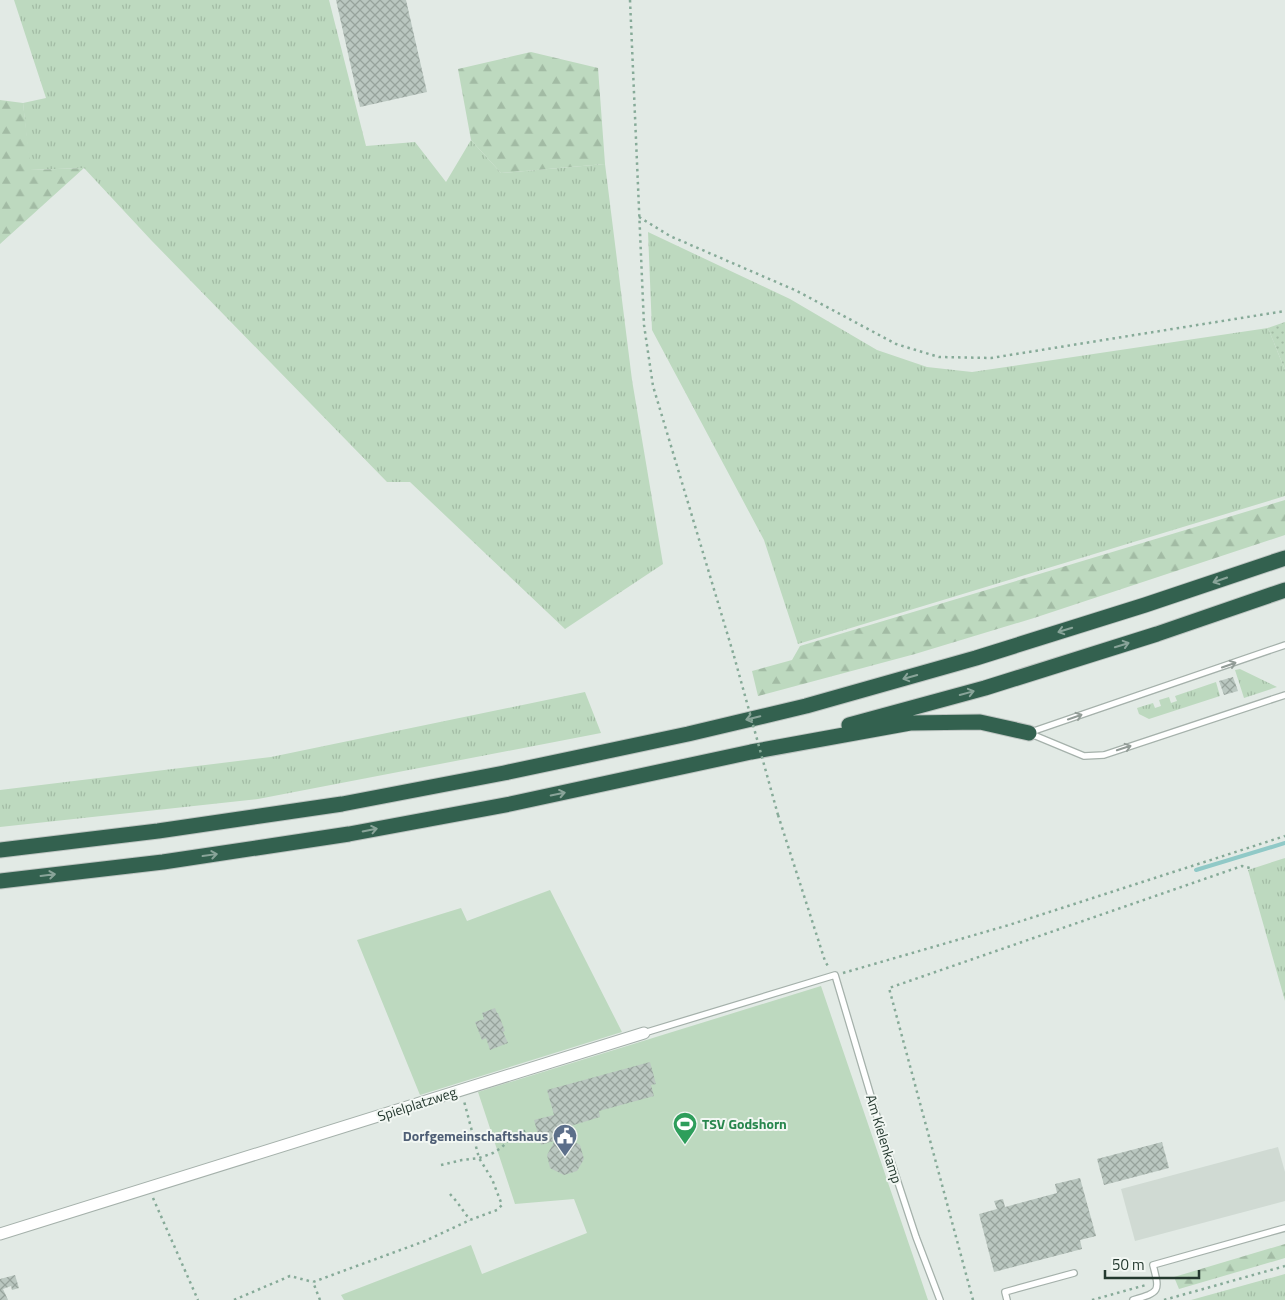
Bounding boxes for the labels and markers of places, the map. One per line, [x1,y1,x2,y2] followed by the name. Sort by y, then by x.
[672,1111,698,1145] sports icon: TSV Godshorn
[702,1113,787,1134] place label: TSV Godshorn
[552,1123,578,1157] public building icon: Dorfgemeinschaftshaus
[403,1125,548,1146] place label: Dorfgemeinschaftshaus

